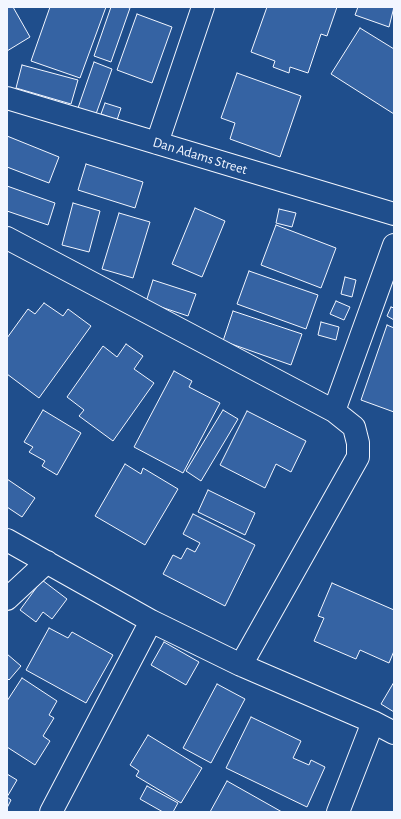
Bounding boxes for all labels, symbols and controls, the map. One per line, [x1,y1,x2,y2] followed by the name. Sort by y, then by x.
[151,134,249,178] street label: Dan Adams Street

